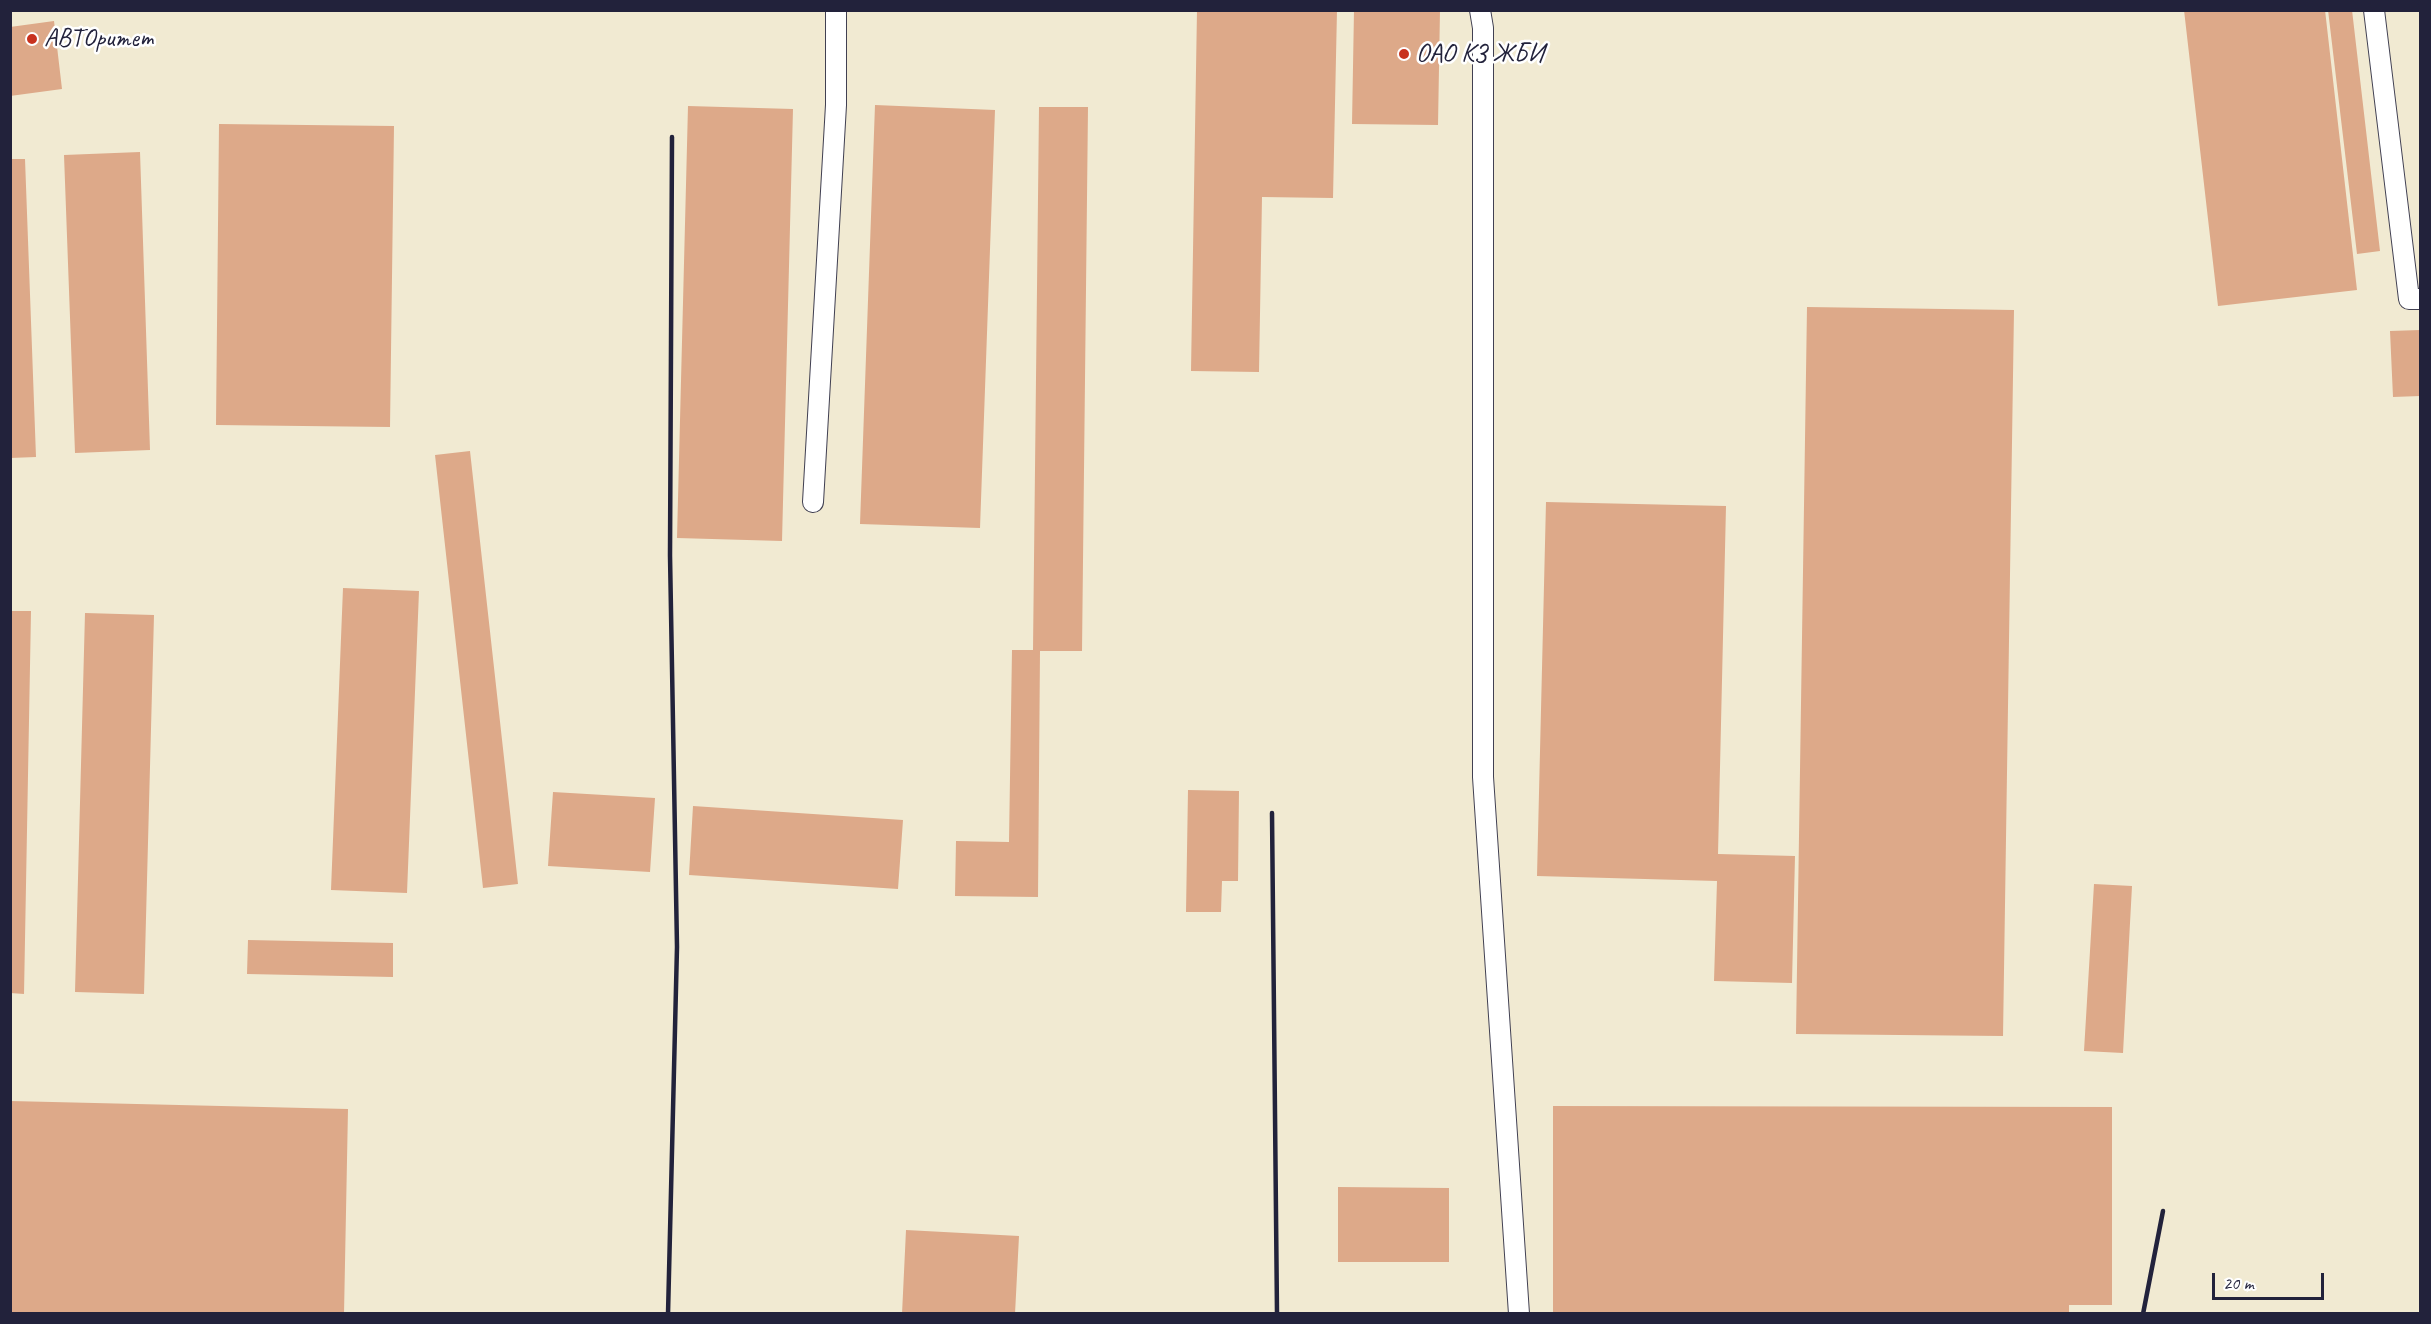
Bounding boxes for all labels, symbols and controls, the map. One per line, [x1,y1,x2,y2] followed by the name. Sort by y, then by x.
[44,23,153,55] place label: АВТОритет
[25,32,39,46] marker: АВТОритет
[1416,38,1544,70] place label: ОАО КЗ ЖБИ
[1397,47,1411,61] marker: ОАО КЗ ЖБИ
[2215,1261,2328,1299] scale bar
[2223,1272,2254,1294] text: 20 m

